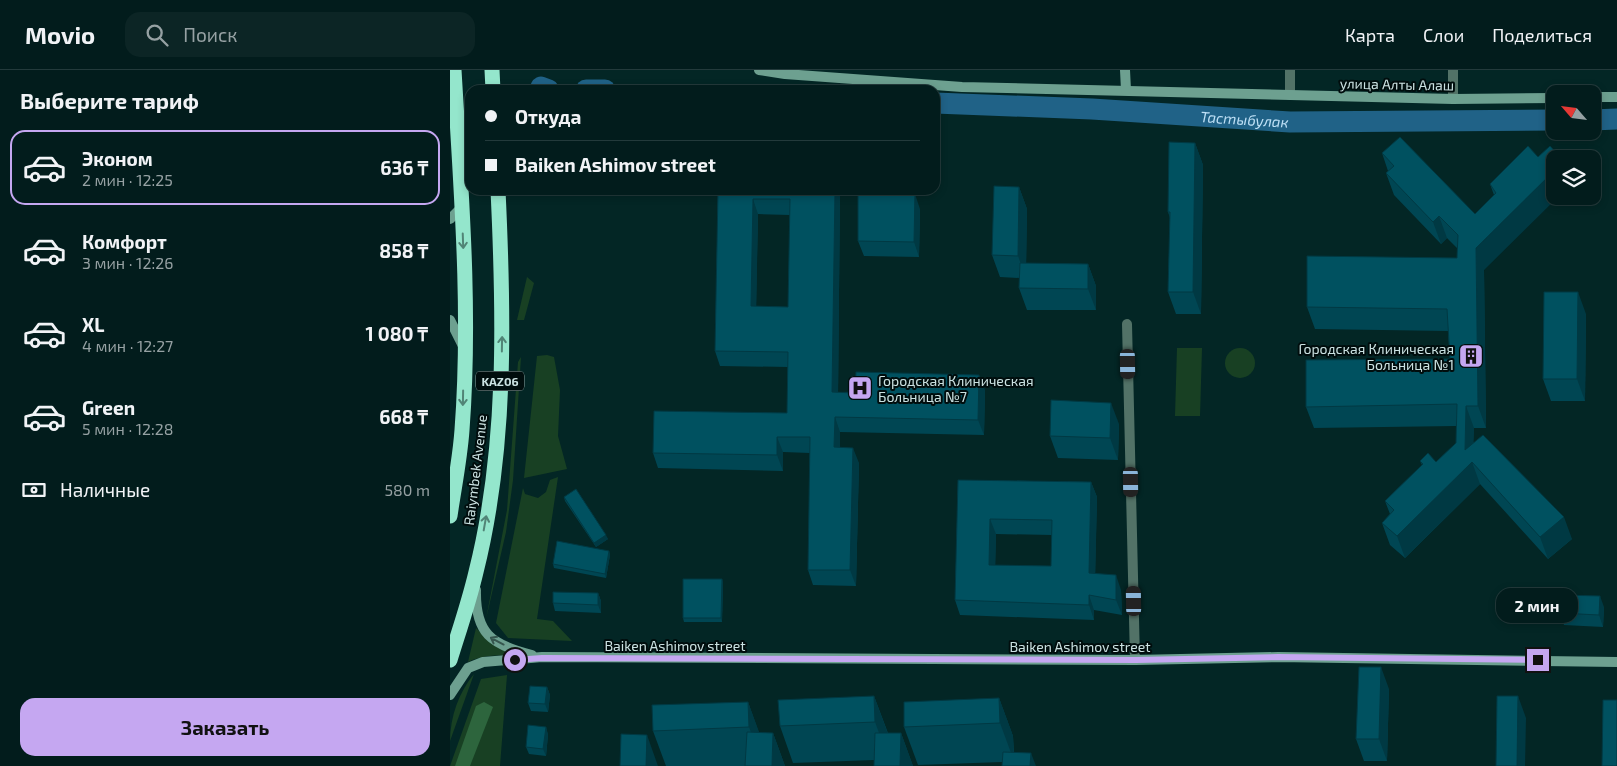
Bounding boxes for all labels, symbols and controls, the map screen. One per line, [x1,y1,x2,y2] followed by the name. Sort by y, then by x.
[125,12,475,57] search box
[25,20,95,49] text: Movio
[143,21,171,49] icon: search
[183,23,238,46] text: Поиск
[1345,24,1395,46] text: Карта
[1423,24,1464,46] text: Слои
[1492,24,1592,46] text: Поделиться
[1340,75,1454,93] street label: улица Алты Алаш
[1546,85,1601,140] north arrow
[1546,85,1601,205] map controls
[20,87,199,113] text: Выберите тариф
[515,105,581,128] text: Откуда
[1200,107,1289,131] water label: Тастыбулак
[22,145,67,190] icon: car
[82,147,153,170] text: Эконом
[1546,150,1601,205] button: layers
[515,153,716,176] text: Baiken Ashimov street
[380,156,428,179] text: 636 ₸
[82,170,173,189] text: 2 мин · 12:25
[22,228,67,273] icon: car
[82,230,167,253] text: Комфорт
[458,232,468,249] one-way arrow
[379,239,428,262] text: 858 ₸
[82,253,173,272] text: 3 мин · 12:26
[22,311,67,356] icon: car
[82,313,104,336] text: XL
[365,322,428,345] text: 1 080 ₸
[82,336,173,355] text: 4 мин · 12:27
[497,337,506,353] one-way arrow
[1298,340,1454,373] place label: Городская Клиническая Больница №1
[1458,343,1484,369] building icon: Городская Клиническая Больница №1
[1120,349,1135,379] car
[476,372,524,391] road number: KАZ06
[878,372,1034,405] place label: Городская Клиническая Больница №7
[847,375,873,401] hospital icon: Городская Клиническая Больница №7
[458,390,468,406] one-way arrow
[22,394,67,439] icon: car
[82,396,135,419] text: Green
[379,405,428,428] text: 668 ₸
[460,414,490,526] street label: Raiymbek Avenue
[82,419,174,438] text: 5 мин · 12:28
[1123,467,1138,497] car
[20,476,48,504] icon: cash
[60,478,150,501] text: Наличные
[384,480,430,499] text: 580 m
[481,516,491,532] one-way arrow
[1126,586,1141,616] car
[1497,588,1579,622] callout: 2 мин
[1515,596,1559,615] text: 2 мин
[490,636,505,645] one-way arrow
[604,637,746,654] street label: Baiken Ashimov street
[1009,638,1151,655] street label: Baiken Ashimov street
[504,649,526,671] route start
[1527,649,1549,671] route end
[20,698,430,756] button: Заказать

